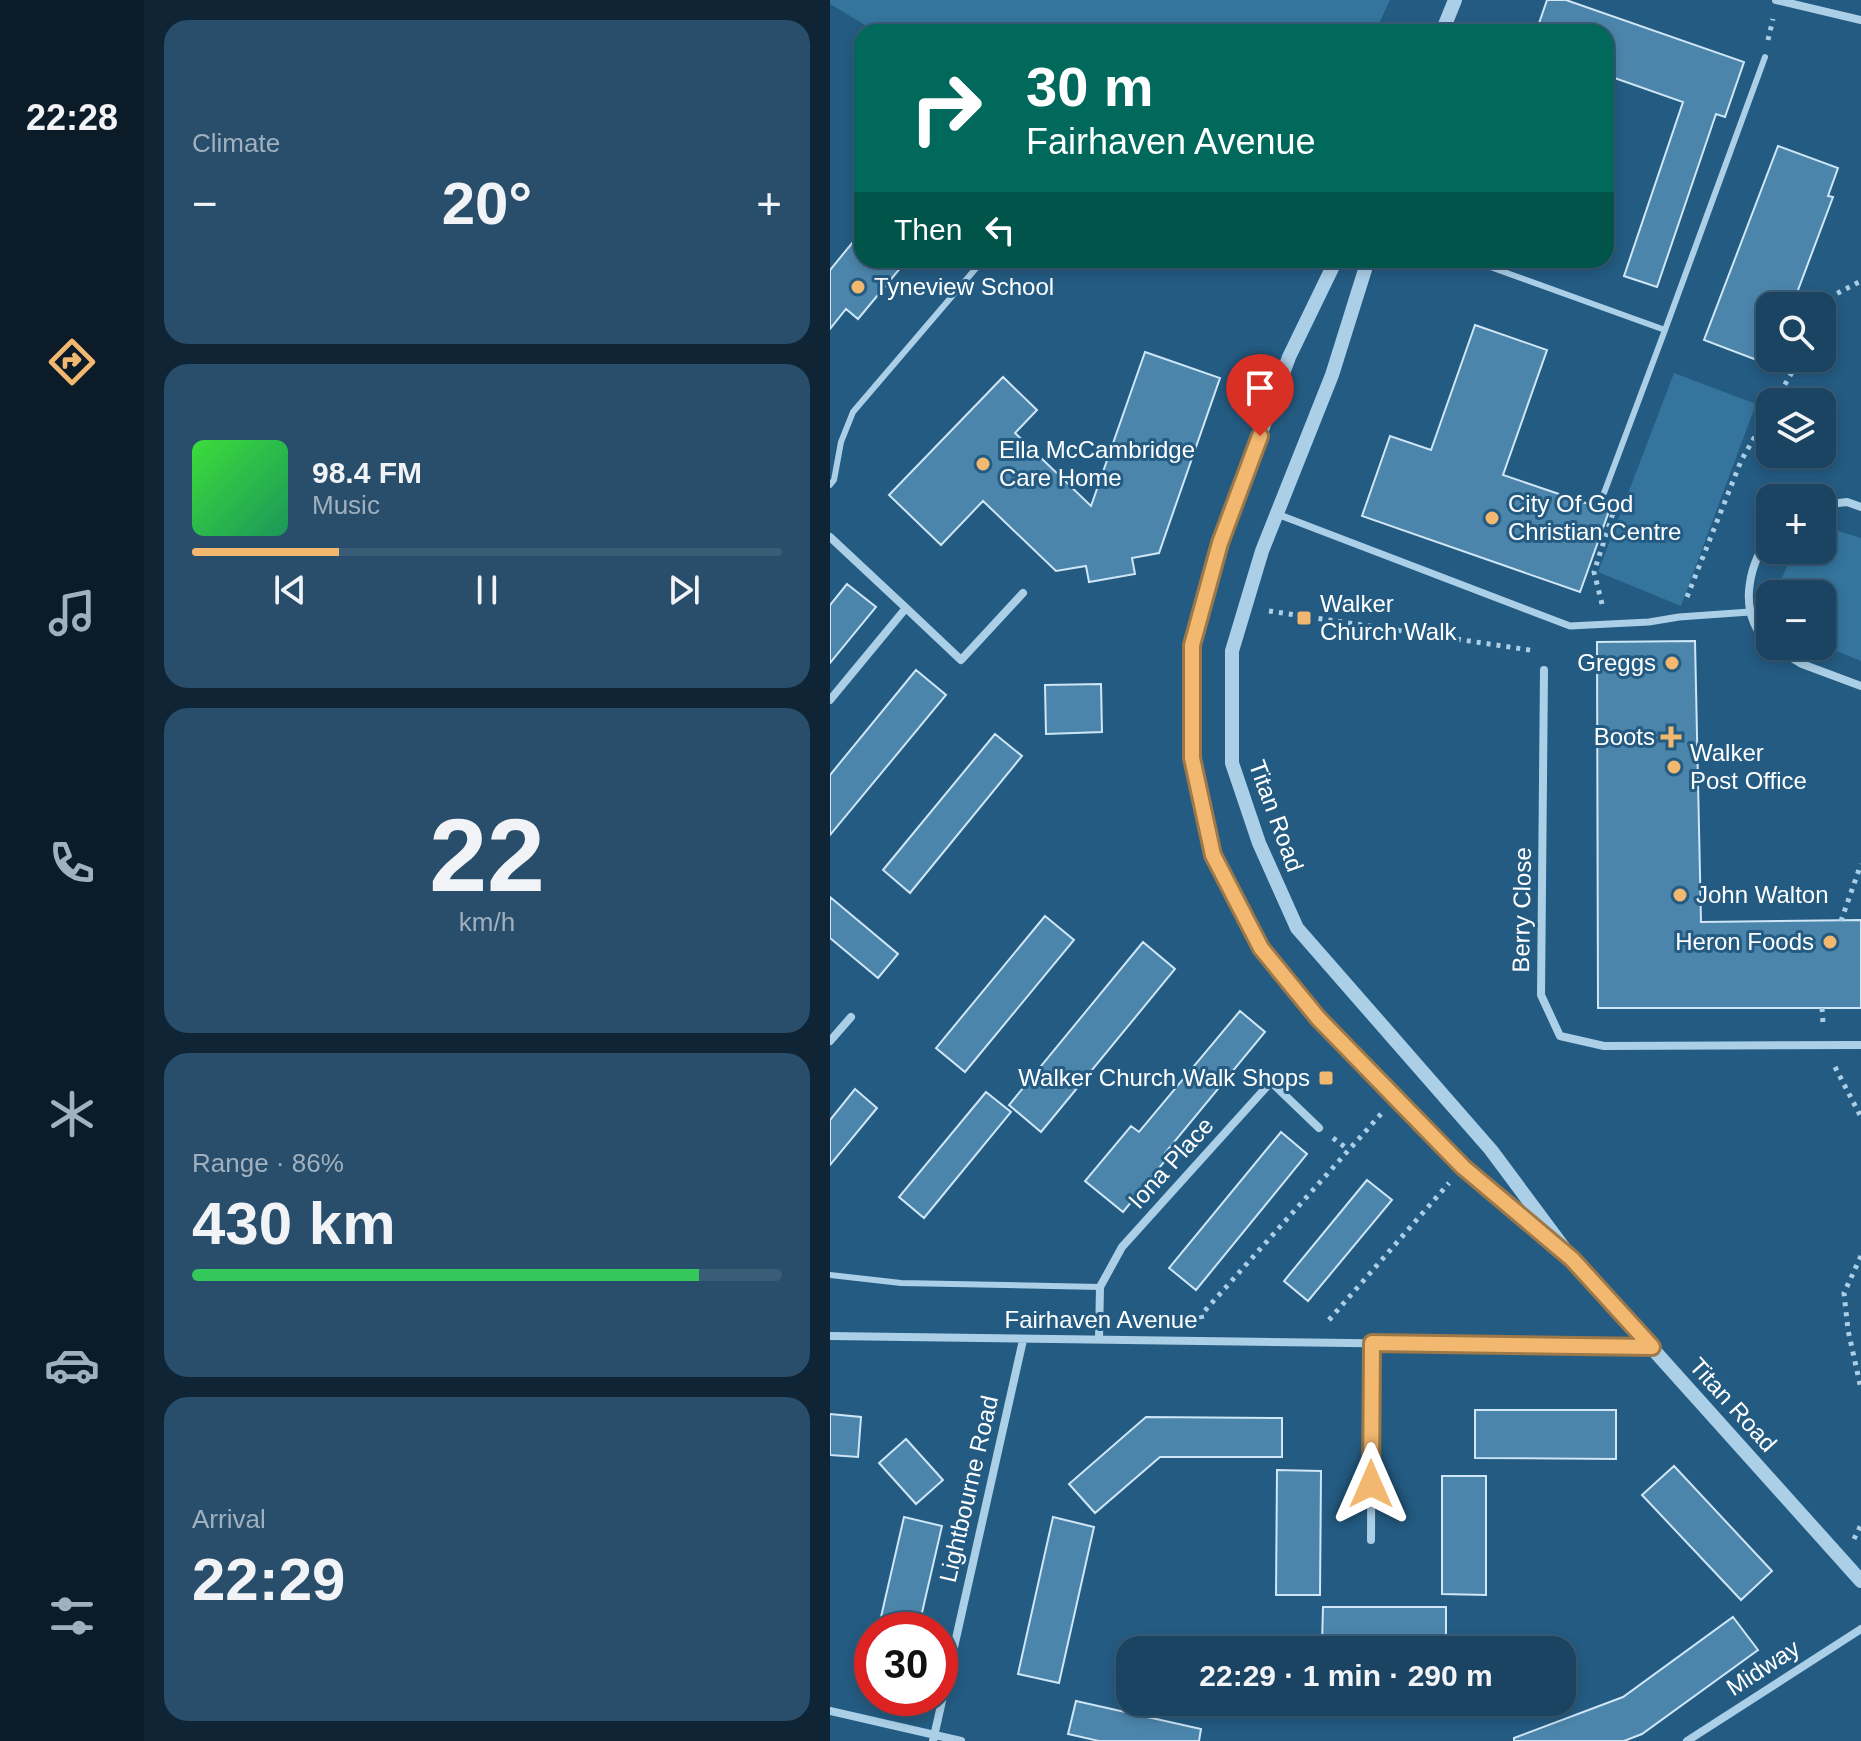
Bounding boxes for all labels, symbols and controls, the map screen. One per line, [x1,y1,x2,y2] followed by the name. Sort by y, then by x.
[1026,55,1154,118] text: 30 m
[894,56,998,160] icon: right
[26,97,118,138] text: 22:28
[1026,121,1316,162] text: Fairhaven Avenue
[192,128,280,158] text: Climate
[442,170,532,237] text: 20°
[192,179,218,228] text: −
[756,179,782,228] text: +
[978,208,1022,252] icon: left
[894,213,962,246] text: Then
[874,273,1054,300] place label: Tyneview School
[849,278,867,296] marker: Tyneview School
[1756,292,1836,660] map controls
[1756,292,1836,372] button: search
[44,334,100,390] icon: directions
[1226,354,1294,436] pin
[1238,366,1282,410] icon: arrive
[1756,388,1836,468] button: layers
[999,436,1195,491] place label: Ella McCambridge Care Home
[974,455,992,473] marker: Ella McCambridge Care Home
[312,456,422,489] text: 98.4 FM
[1756,484,1836,564] button: +
[312,490,380,520] text: Music
[1508,490,1681,545] place label: City Of God Christian Centre
[1483,509,1501,527] marker: City Of God Christian Centre
[268,568,312,612] icon: previous
[465,568,509,612] icon: pause
[662,568,706,612] icon: next
[1756,580,1836,660] button: −
[44,585,100,641] icon: music
[1320,590,1457,645] place label: Walker Church Walk
[1295,609,1313,627] marker: Walker Church Walk
[1577,649,1656,676] place label: Greggs
[1663,654,1681,672] marker: Greggs
[1594,723,1655,750] place label: Boots
[1662,728,1680,746] marker: Boots
[1690,739,1807,794] place label: Walker Post Office
[1244,756,1309,875] street label: Titan Road
[1665,758,1683,776] marker: Walker Post Office
[429,797,545,913] text: 22
[44,835,100,891] icon: phone
[1507,847,1536,973] street label: Berry Close
[1696,881,1829,908] place label: John Walton
[1671,886,1689,904] marker: John Walton
[459,907,515,937] text: km/h
[1675,928,1814,955] place label: Heron Foods
[1821,933,1839,951] marker: Heron Foods
[1018,1064,1310,1091] place label: Walker Church Walk Shops
[1317,1069,1335,1087] marker: Walker Church Walk Shops
[44,1086,100,1142] icon: climate
[1123,1111,1219,1214] street label: Iona Place
[192,1148,344,1178] text: Range · 86%
[192,1190,396,1257] text: 430 km
[1004,1306,1198,1333] street label: Fairhaven Avenue
[44,1337,100,1393] icon: car
[1684,1352,1782,1457] street label: Titan Road
[934,1393,1003,1585] street label: Lightbourne Road
[1329,1442,1413,1526] position arrow
[192,1504,266,1534] text: Arrival
[192,1546,345,1613] text: 22:29
[44,1588,100,1644] icon: filters
[854,1612,958,1716] speed limit sign: 30
[1721,1634,1804,1701] street label: Midway
[1199,1659,1493,1692] text: 22:29 · 1 min · 290 m

